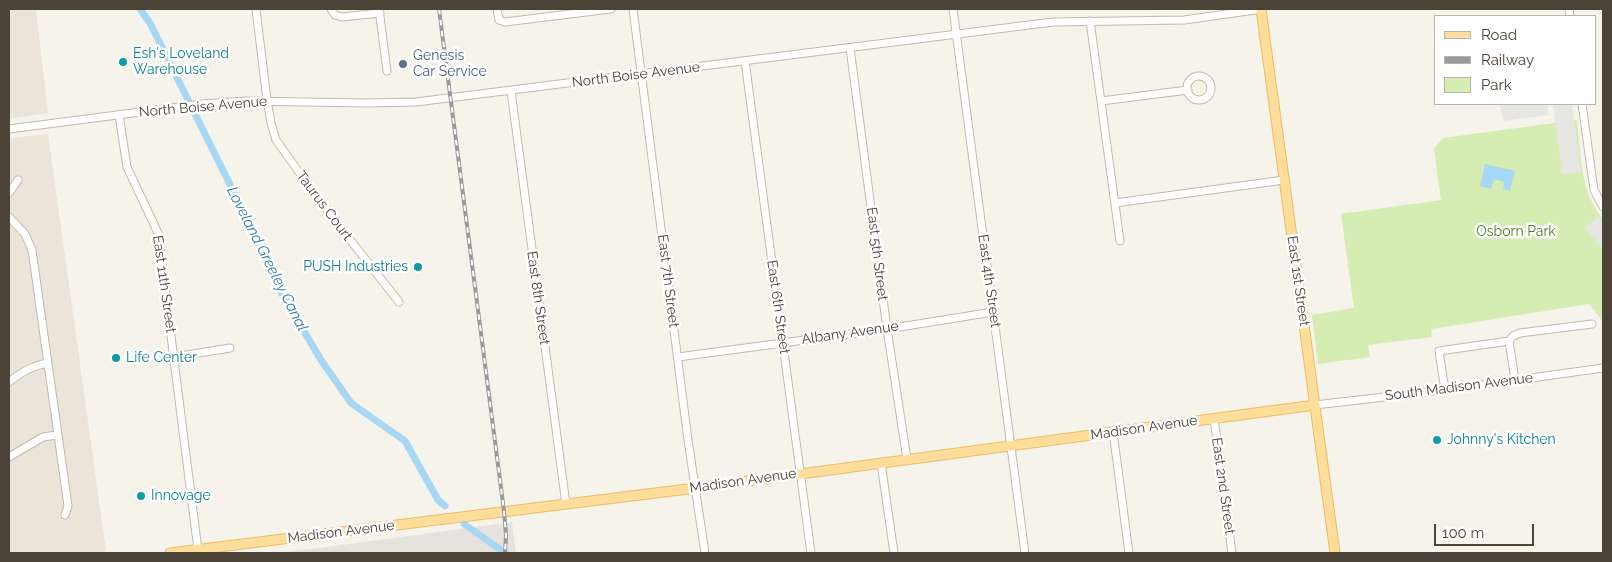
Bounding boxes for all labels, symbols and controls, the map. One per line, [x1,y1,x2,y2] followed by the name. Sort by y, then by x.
[1434,15,1597,105] legend
[1481,26,1517,44] text: Road
[133,46,229,78] place label: Esh's Loveland Warehouse
[413,48,487,80] place label: Genesis Car Service
[1481,51,1534,69] text: Railway
[117,56,129,68] marker: Esh's Loveland Warehouse
[397,58,409,70] marker: Genesis Car Service
[571,59,701,91] street label: North Boise Avenue
[1481,76,1512,94] text: Park
[138,93,268,121] street label: North Boise Avenue
[292,168,356,244] street label: Taurus Court
[223,184,311,334] water label: Loveland Greeley Canal
[863,206,891,302] street label: East 5th Street
[1476,224,1556,240] park label: Osborn Park
[654,233,682,329] street label: East 7th Street
[974,233,1004,329] street label: East 4th Street
[149,234,179,334] street label: East 11th Street
[1283,235,1313,327] street label: East 1st Street
[523,250,553,346] street label: East 8th Street
[303,259,408,275] place label: PUSH Industries
[763,259,793,355] street label: East 6th Street
[412,261,424,273] marker: PUSH Industries
[800,318,900,348] street label: Albany Avenue
[126,350,197,366] place label: Life Center
[110,352,122,364] marker: Life Center
[1384,370,1534,404] street label: South Madison Avenue
[1090,412,1198,444] street label: Madison Avenue
[1447,432,1556,448] place label: Johnny's Kitchen
[1431,434,1443,446] marker: Johnny's Kitchen
[1208,436,1238,536] street label: East 2nd Street
[689,465,797,497] street label: Madison Avenue
[151,488,211,504] place label: Innovage
[135,490,147,502] marker: Innovage
[1437,514,1537,546] scale bar
[287,517,395,547] street label: Madison Avenue
[1442,524,1484,542] text: 100 m

